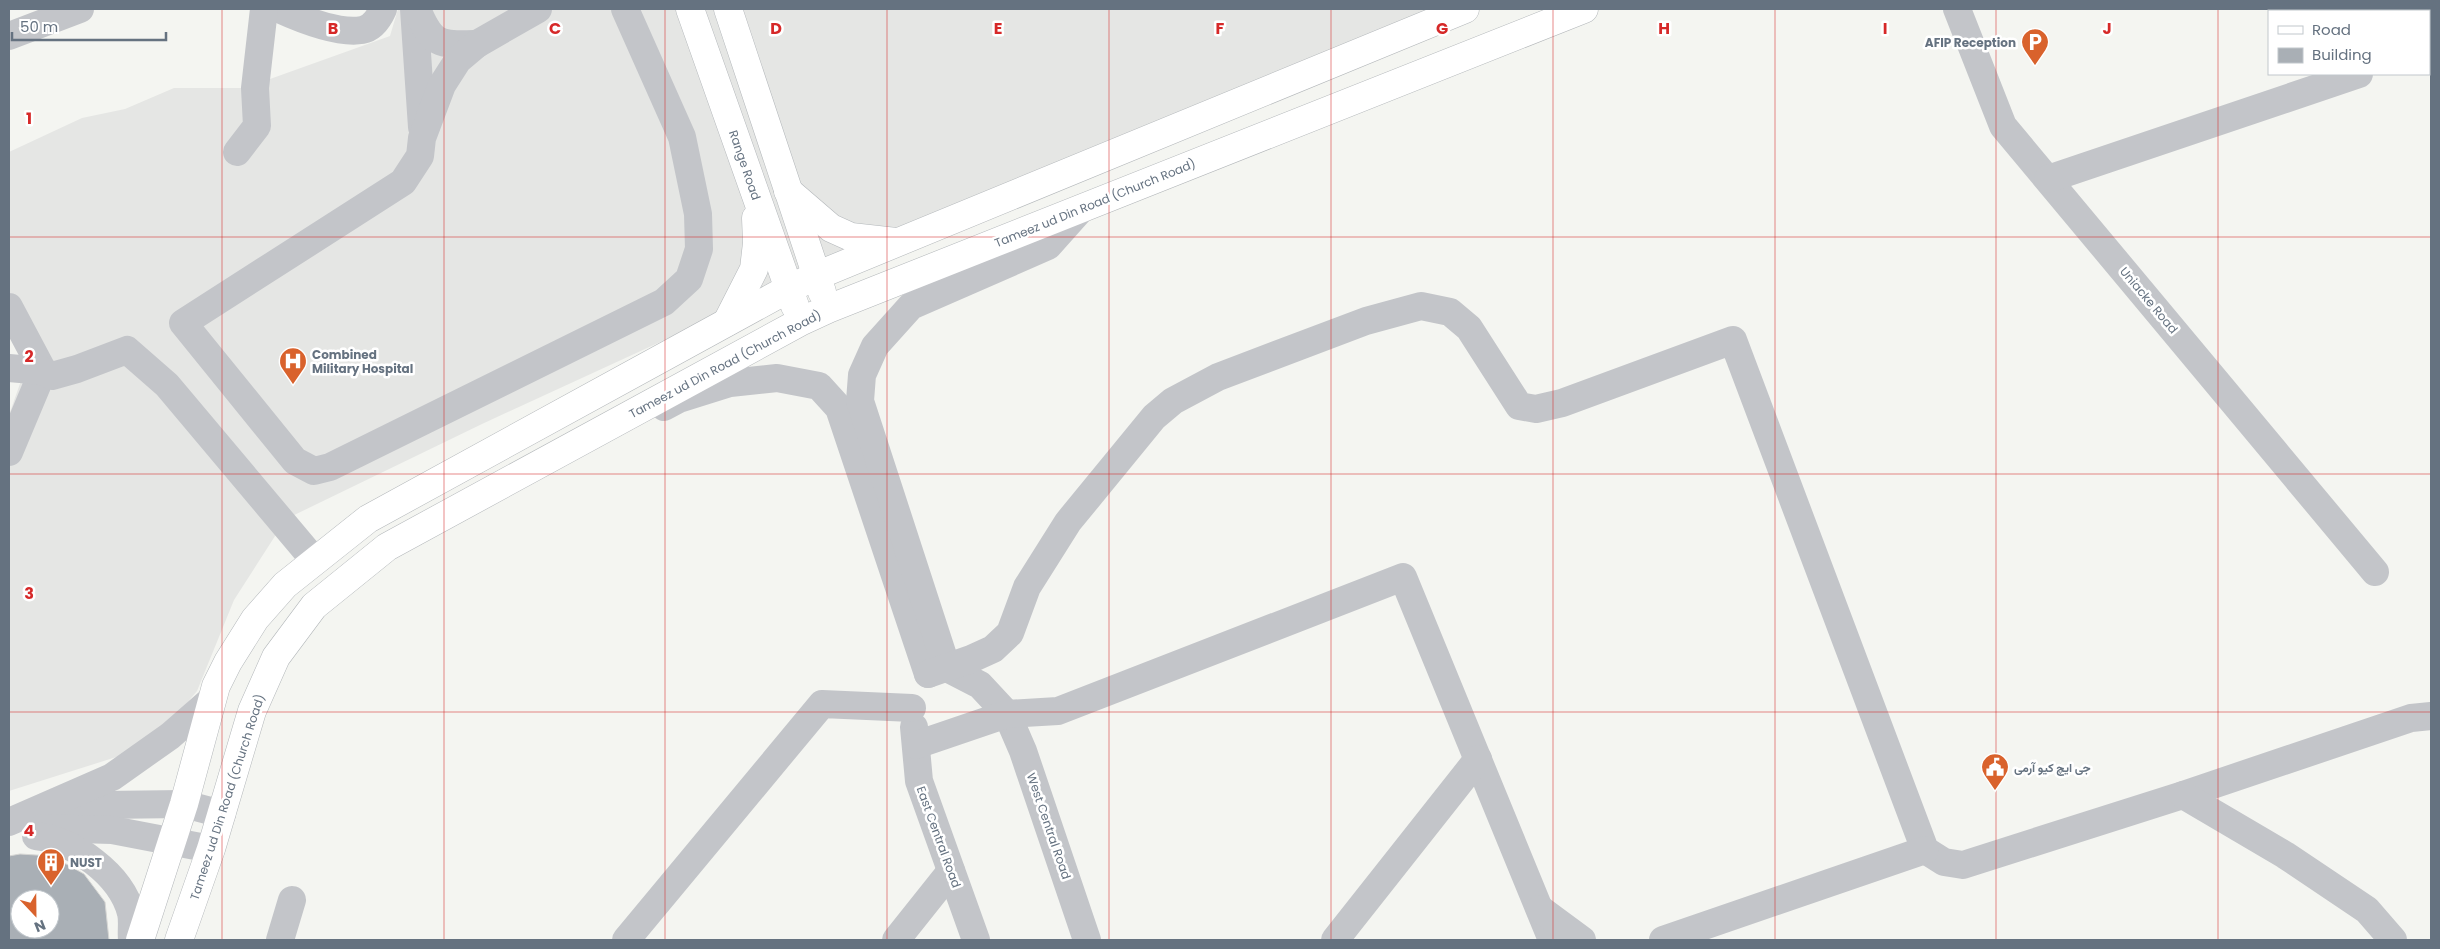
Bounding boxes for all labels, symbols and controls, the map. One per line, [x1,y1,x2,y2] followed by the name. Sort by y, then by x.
[12,10,166,42] scale bar
[2268,10,2430,75] legend
[20,16,58,37] text: 50 m
[328,17,338,40] text: B
[549,17,561,40] text: C
[770,17,782,40] text: D
[994,17,1002,40] text: E
[1216,17,1225,40] text: F
[1436,17,1448,40] text: G
[1658,17,1670,40] text: H
[1883,17,1887,40] text: I
[2102,17,2112,40] text: J
[2312,19,2351,40] text: Road
[2020,27,2050,66] parking icon: AFIP Reception
[1925,34,2016,51] place label: AFIP Reception
[2312,44,2372,65] text: Building
[26,107,32,130] text: 1
[725,128,765,202] street label: Range Road
[992,155,1198,251] street label: Tameez ud Din Road (Church Road)
[2116,263,2182,337] street label: Uniacke Road
[626,306,824,422] street label: Tameez ud Din Road (Church Road)
[24,345,34,368] text: 2
[278,346,308,385] hospital icon: Combined Military Hospital
[312,346,413,377] place label: Combined Military Hospital
[24,582,34,605] text: 3
[186,692,268,902] street label: Tameez ud Din Road (Church Road)
[1980,752,2010,791] public building icon: جی ایچ کیو آرمی
[2014,759,2091,776] place label: جی ایچ کیو آرمی
[1023,770,1075,882] street label: West Central Road
[913,784,965,890] street label: East Central Road
[24,819,35,842] text: 4
[36,847,66,886] building icon: NUST
[70,854,102,871] place label: NUST
[10,889,60,939] north arrow
[31,915,48,937] text: N

